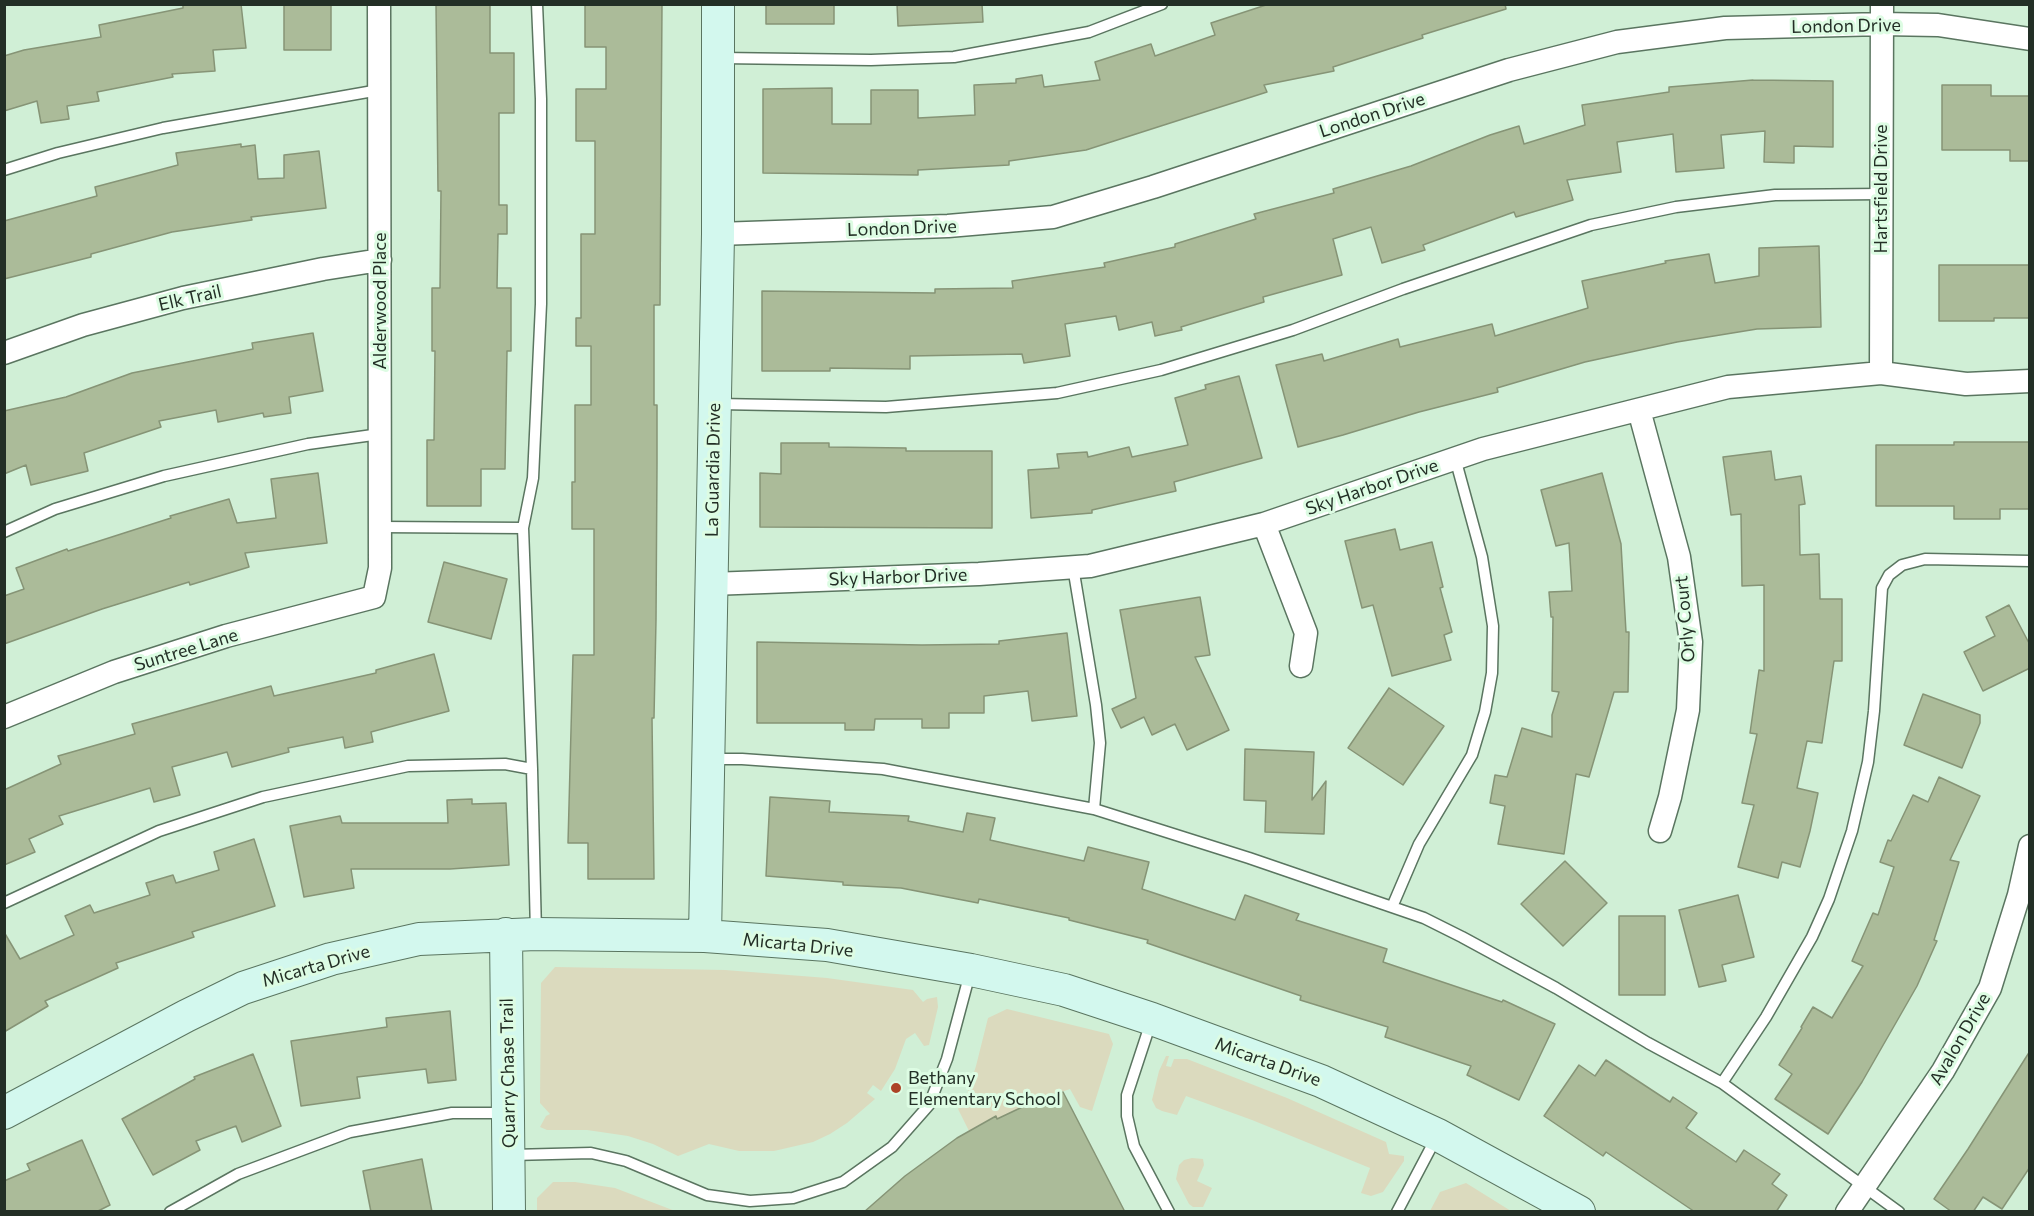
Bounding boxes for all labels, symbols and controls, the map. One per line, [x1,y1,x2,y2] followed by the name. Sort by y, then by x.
[1791,14,1901,38] street label: London Drive
[1316,88,1428,142] street label: London Drive
[1870,125,1892,253] street label: Hartsfield Drive
[847,215,957,241] street label: London Drive
[369,232,391,370] street label: Alderwood Place
[156,280,224,316] street label: Elk Trail
[701,403,725,537] street label: La Guardia Drive
[1303,454,1441,520] street label: Sky Harbor Drive
[828,564,968,590] street label: Sky Harbor Drive
[1670,575,1700,663] street label: Orly Court
[132,624,240,676] street label: Suntree Lane
[742,928,854,962] street label: Micarta Drive
[260,940,372,992] street label: Micarta Drive
[1925,989,1995,1089] street label: Avalon Drive
[496,998,520,1148] street label: Quarry Chase Trail
[1212,1033,1324,1091] street label: Micarta Drive
[908,1067,1061,1110] place label: Bethany Elementary School
[889,1081,903,1095] marker: Bethany Elementary School

